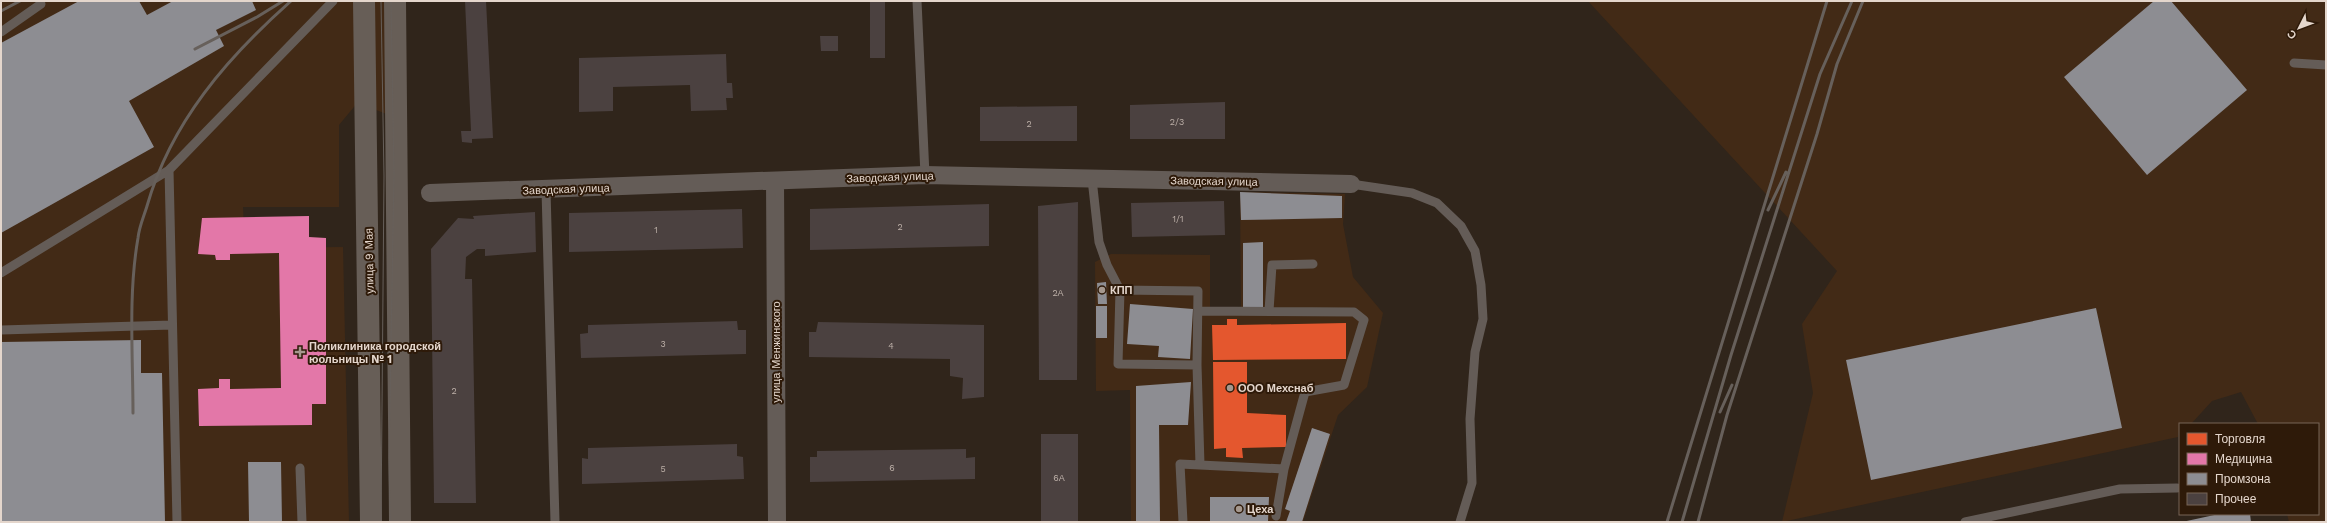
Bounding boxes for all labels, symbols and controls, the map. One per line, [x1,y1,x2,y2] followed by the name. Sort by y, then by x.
[2279,8,2319,48] north arrow
[2284,27,2299,42] text: С
[1170,117,1184,127] house number: 2/3
[1026,119,1032,129] house number: 2
[846,169,935,186] street label: Заводская улица
[1170,174,1259,189] street label: Заводская улица
[522,181,611,198] street label: Заводская улица
[1173,214,1183,224] house number: 1/1
[897,222,903,232] house number: 2
[654,225,658,235] house number: 1
[362,228,377,294] street label: улица 9 Мая
[1110,284,1133,297] place label: КПП
[1097,285,1107,295] marker: КПП
[1052,288,1064,298] house number: 2А
[770,301,783,403] street label: улица Менжинского
[660,339,666,349] house number: 3
[309,340,441,366] place label: Поликлиника городской юольницы № 1
[888,341,894,351] house number: 4
[294,346,306,358] marker: Поликлиника городской юольницы № 1
[1238,382,1314,395] place label: ООО Мехснаб
[1225,383,1235,393] marker: ООО Мехснаб
[451,386,457,396] house number: 2
[2179,423,2319,515] legend
[2215,432,2265,446] text: Торговля
[2215,452,2272,466] text: Медицина
[889,463,895,473] house number: 6
[660,464,666,474] house number: 5
[2215,472,2271,486] text: Промзона
[1053,473,1065,483] house number: 6А
[2215,492,2257,506] text: Прочее
[1247,503,1274,516] place label: Цеха
[1234,504,1244,514] marker: Цеха

